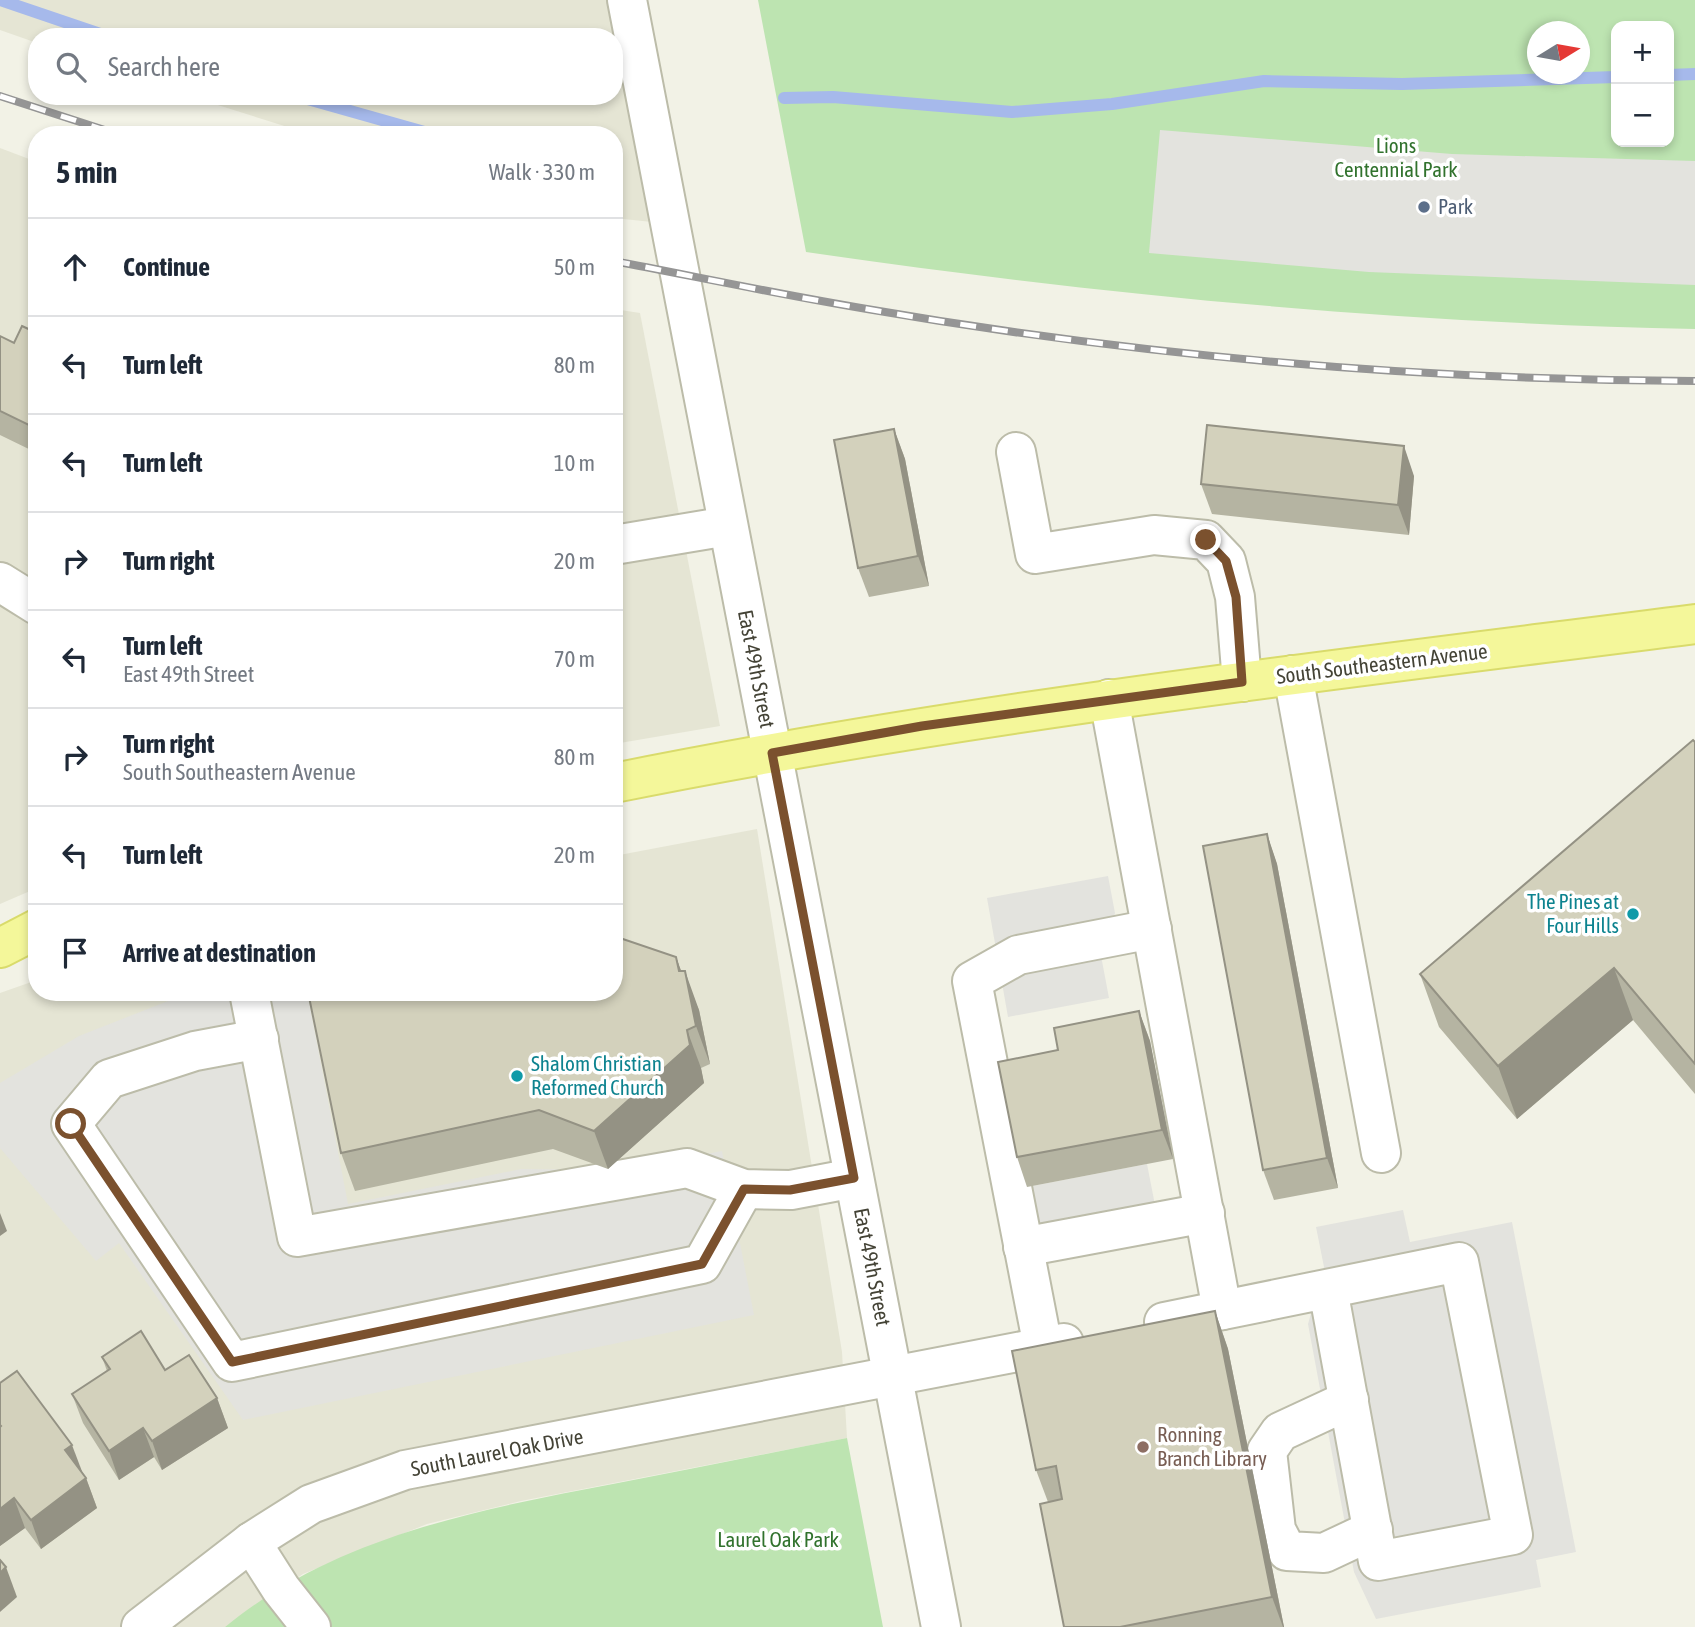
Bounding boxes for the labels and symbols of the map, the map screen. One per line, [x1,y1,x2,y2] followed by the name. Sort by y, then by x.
[1527,21,1590,84] north arrow
[1334,133,1458,181] park label: Lions Centennial Park
[1438,194,1473,218] place label: Park
[1416,199,1432,215] marker: Park
[1190,524,1221,555] route end
[734,608,780,730] street label: East 49th Street
[1275,638,1489,688] street label: South Southeastern Avenue
[1527,889,1619,937] place label: The Pines at Four Hills
[1625,906,1641,922] marker: The Pines at Four Hills
[531,1051,664,1099] place label: Shalom Christian Reformed Church
[509,1068,525,1084] marker: Shalom Christian Reformed Church
[55,1108,86,1139] route start
[850,1206,896,1328] street label: East 49th Street
[1157,1422,1267,1470] place label: Ronning Branch Library
[409,1424,585,1480] street label: South Laurel Oak Drive
[1135,1439,1151,1455] marker: Ronning Branch Library
[717,1527,839,1551] park label: Laurel Oak Park

